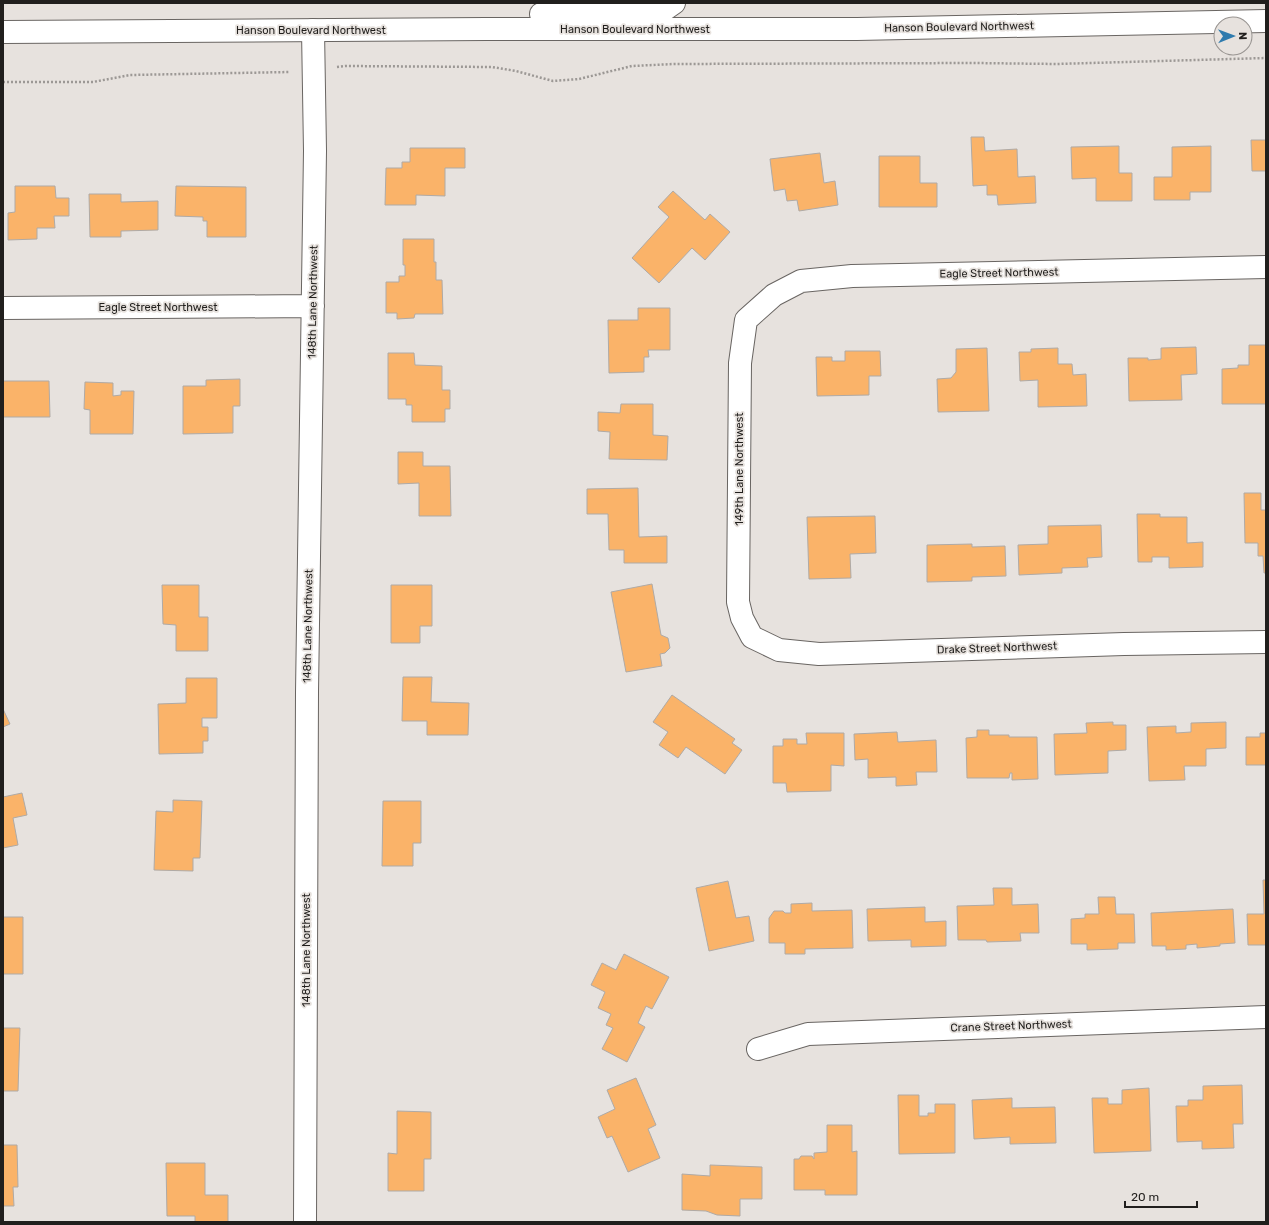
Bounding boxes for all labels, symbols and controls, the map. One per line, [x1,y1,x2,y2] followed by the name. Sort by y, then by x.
[1213,16,1253,56] north arrow
[884,19,1035,35] street label: Hanson Boulevard Northwest
[560,23,711,36] street label: Hanson Boulevard Northwest
[236,24,387,37] street label: Hanson Boulevard Northwest
[1236,32,1249,40] text: N
[306,244,321,359] street label: 148th Lane Northwest
[939,265,1059,281] street label: Eagle Street Northwest
[98,301,218,314] street label: Eagle Street Northwest
[733,412,746,526] street label: 149th Lane Northwest
[301,568,316,683] street label: 148th Lane Northwest
[937,639,1058,657] street label: Drake Street Northwest
[300,892,313,1007] street label: 148th Lane Northwest
[950,1017,1073,1035] street label: Crane Street Northwest
[1125,1183,1197,1209] scale bar
[1131,1190,1159,1204] text: 20 m

